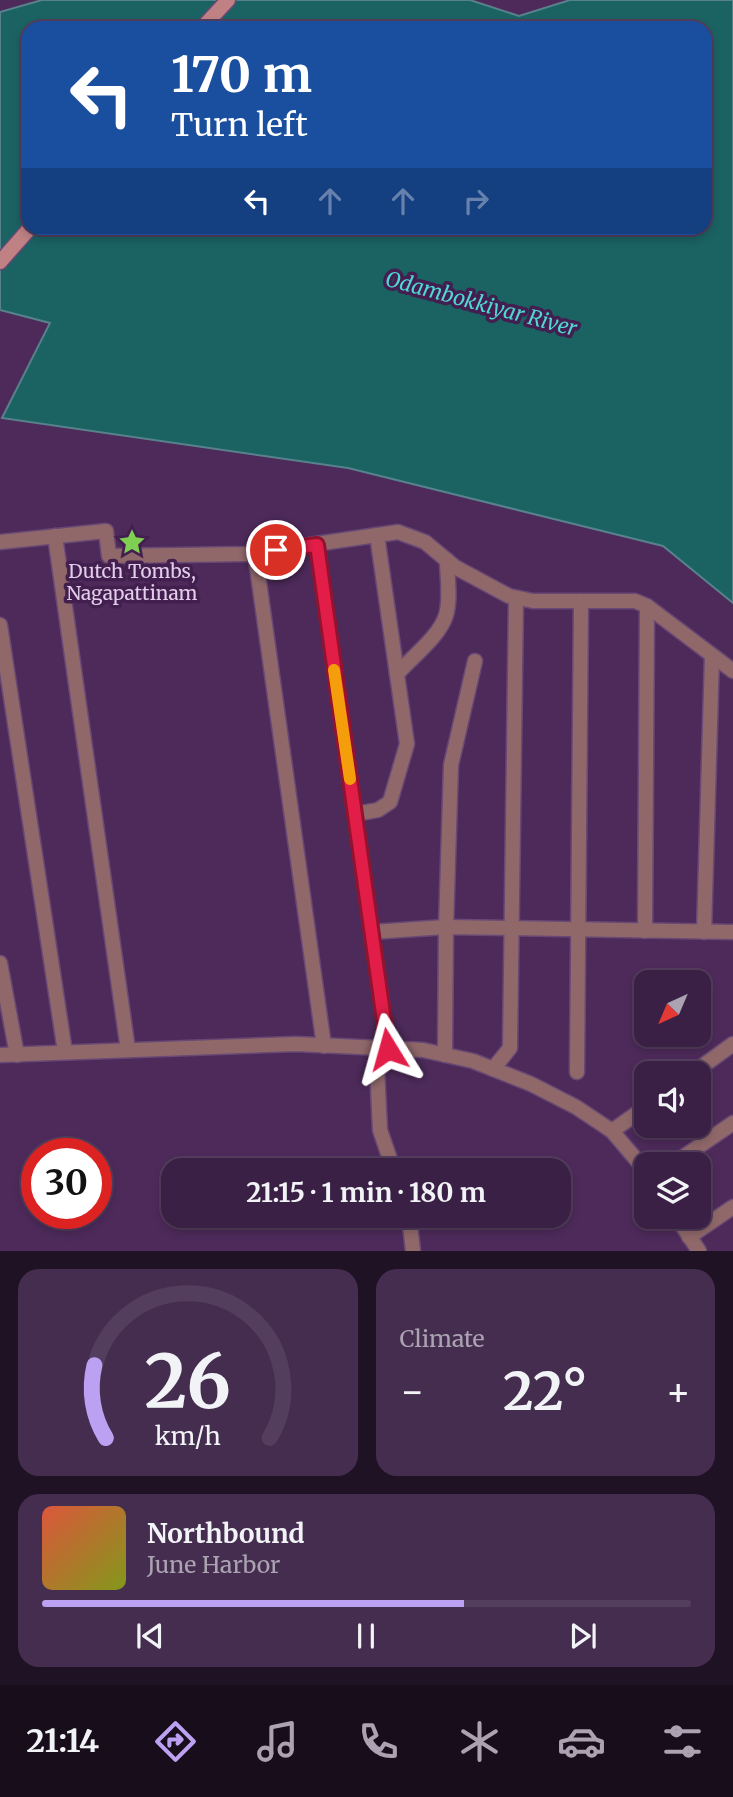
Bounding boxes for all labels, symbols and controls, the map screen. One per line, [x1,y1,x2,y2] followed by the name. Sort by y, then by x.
[171,44,312,105] text: 170 m
[56,49,147,140] icon: left
[171,105,308,145] text: Turn left
[238,182,276,220] icon: left
[311,182,349,220] icon: ahead
[384,182,422,220] icon: ahead
[457,182,495,220] icon: right
[382,265,580,342] water label: Odambokkiyar River
[246,520,306,580] pin
[117,527,147,557] place icon: Dutch Tombs, Nagapattinam
[257,531,295,569] icon: arrive
[67,559,198,605] place label: Dutch Tombs, Nagapattinam
[634,970,710,1046] north arrow
[634,970,711,1229] map controls
[351,1012,425,1086] position arrow
[634,1061,711,1138] button: sound
[21,1138,112,1229] speed limit sign: 30
[634,1152,711,1229] button: layers
[246,1176,486,1209] text: 21:15 · 1 min · 180 m
[400,1324,485,1353] text: Climate
[145,1337,231,1429] text: 26
[503,1359,587,1424] text: 22°
[400,1368,425,1415] text: −
[666,1368,691,1415] text: +
[155,1420,221,1452] text: km/h
[147,1517,305,1550] text: Northbound
[147,1550,280,1579] text: June Harbor
[131,1617,169,1655] icon: previous
[347,1617,385,1655] icon: pause
[564,1617,602,1655] icon: next
[151,1717,200,1766] icon: directions
[253,1717,302,1766] icon: music
[354,1717,403,1766] icon: phone
[455,1717,504,1766] icon: climate
[557,1717,606,1766] icon: car
[658,1717,707,1766] icon: filters
[26,1721,99,1761] text: 21:14

